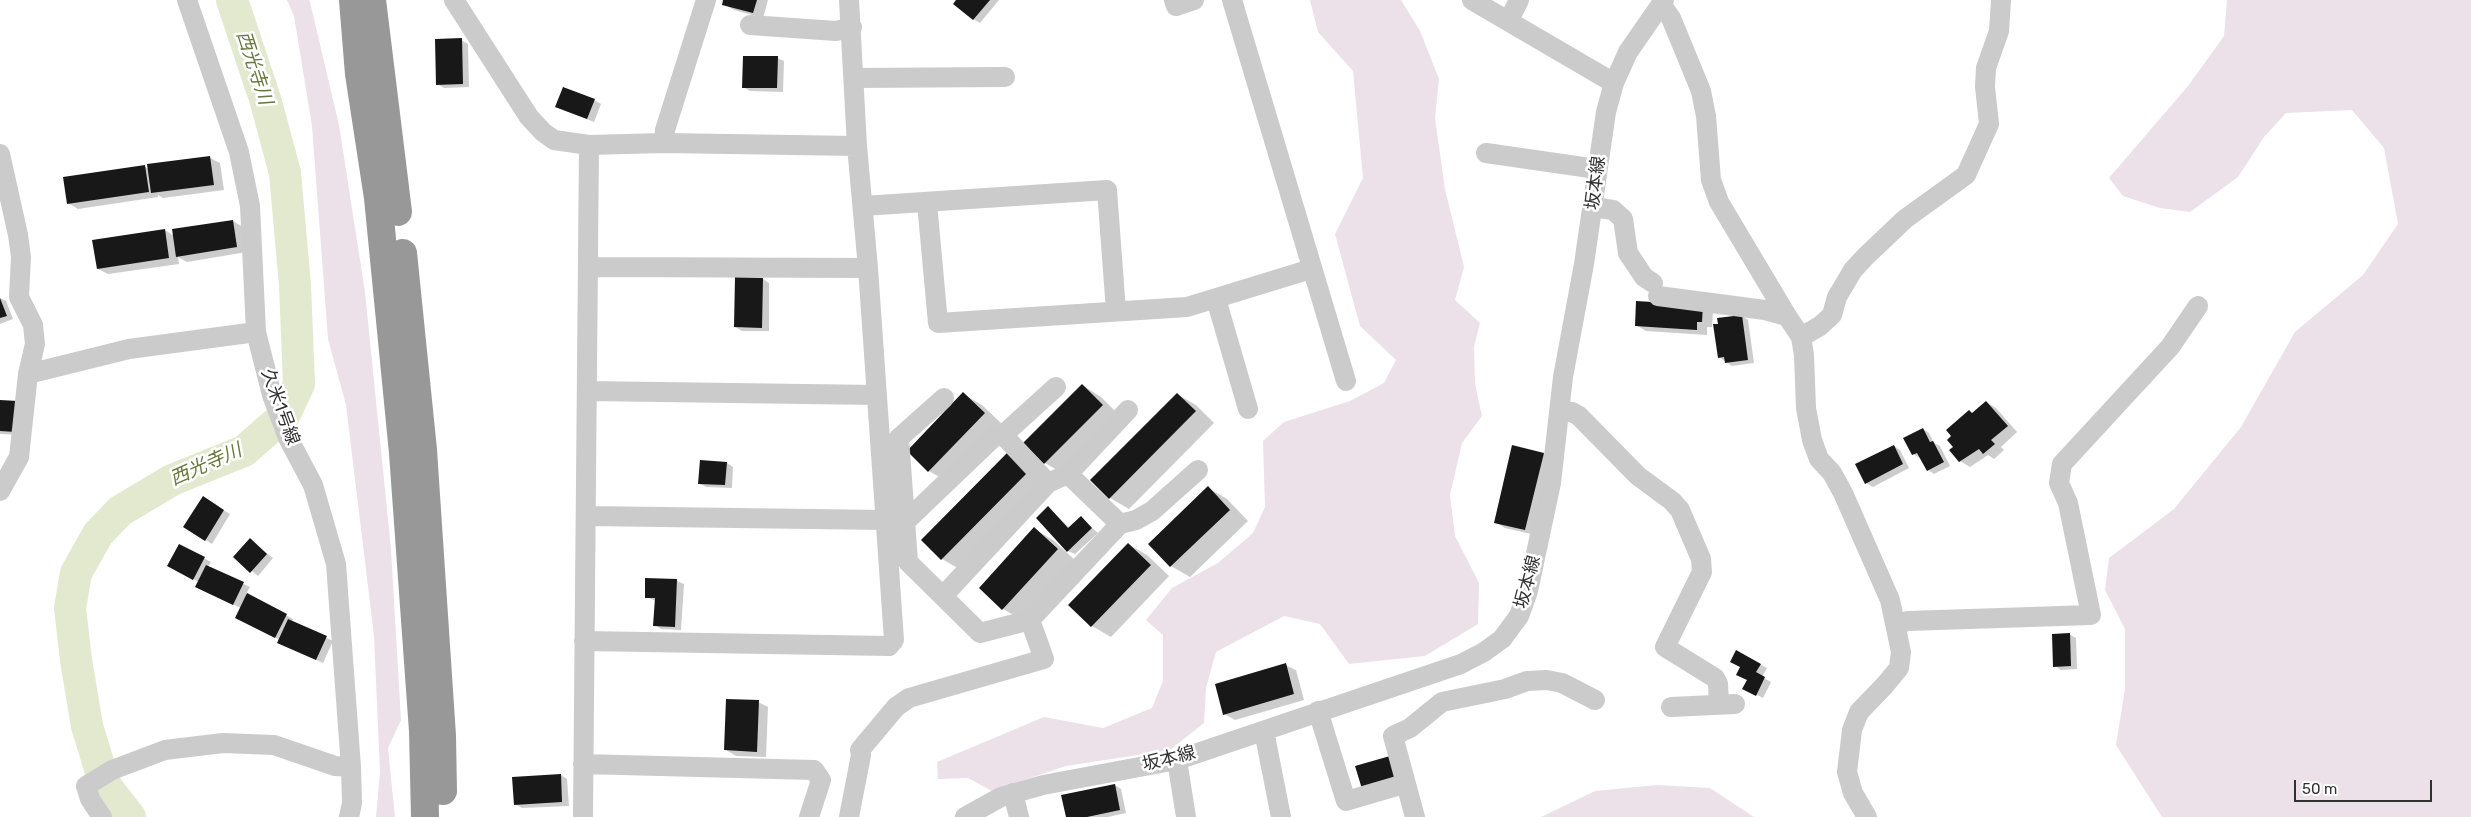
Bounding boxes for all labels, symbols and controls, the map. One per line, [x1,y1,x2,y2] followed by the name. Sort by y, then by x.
[231,28,277,108] water label: 西光寺川
[1582,155,1610,211] street label: 坂本線
[256,366,304,448] street label: 久米1号線
[167,439,245,491] water label: 西光寺川
[1511,553,1545,611] street label: 坂本線
[1140,742,1198,776] street label: 坂本線
[2296,770,2434,802] scale bar
[2302,780,2337,798] text: 50 m

